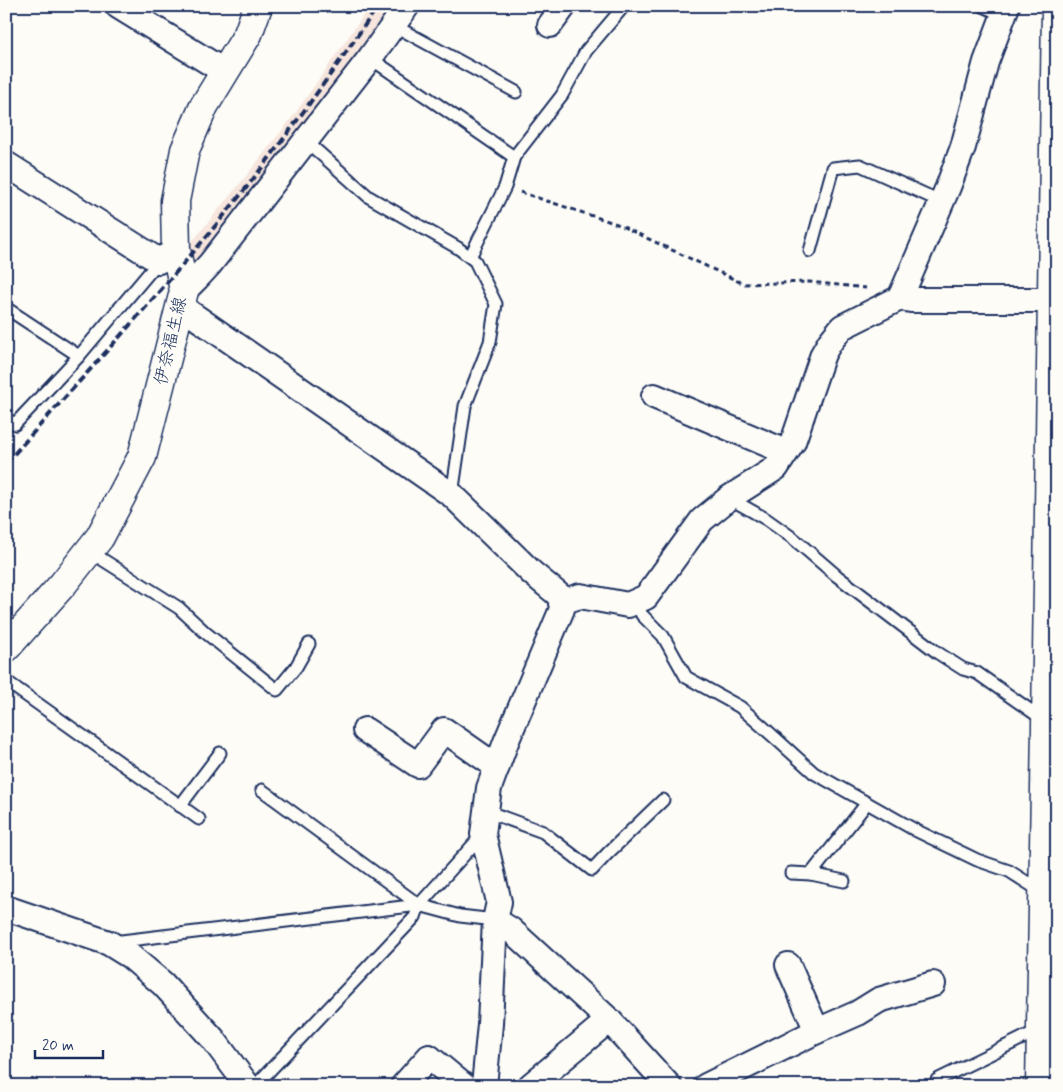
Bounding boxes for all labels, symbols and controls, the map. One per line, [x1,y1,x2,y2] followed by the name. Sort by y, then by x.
[149,294,193,388] street label: 伊奈福生線
[35,1027,102,1059] scale bar
[42,1036,74,1056] text: 20 m

